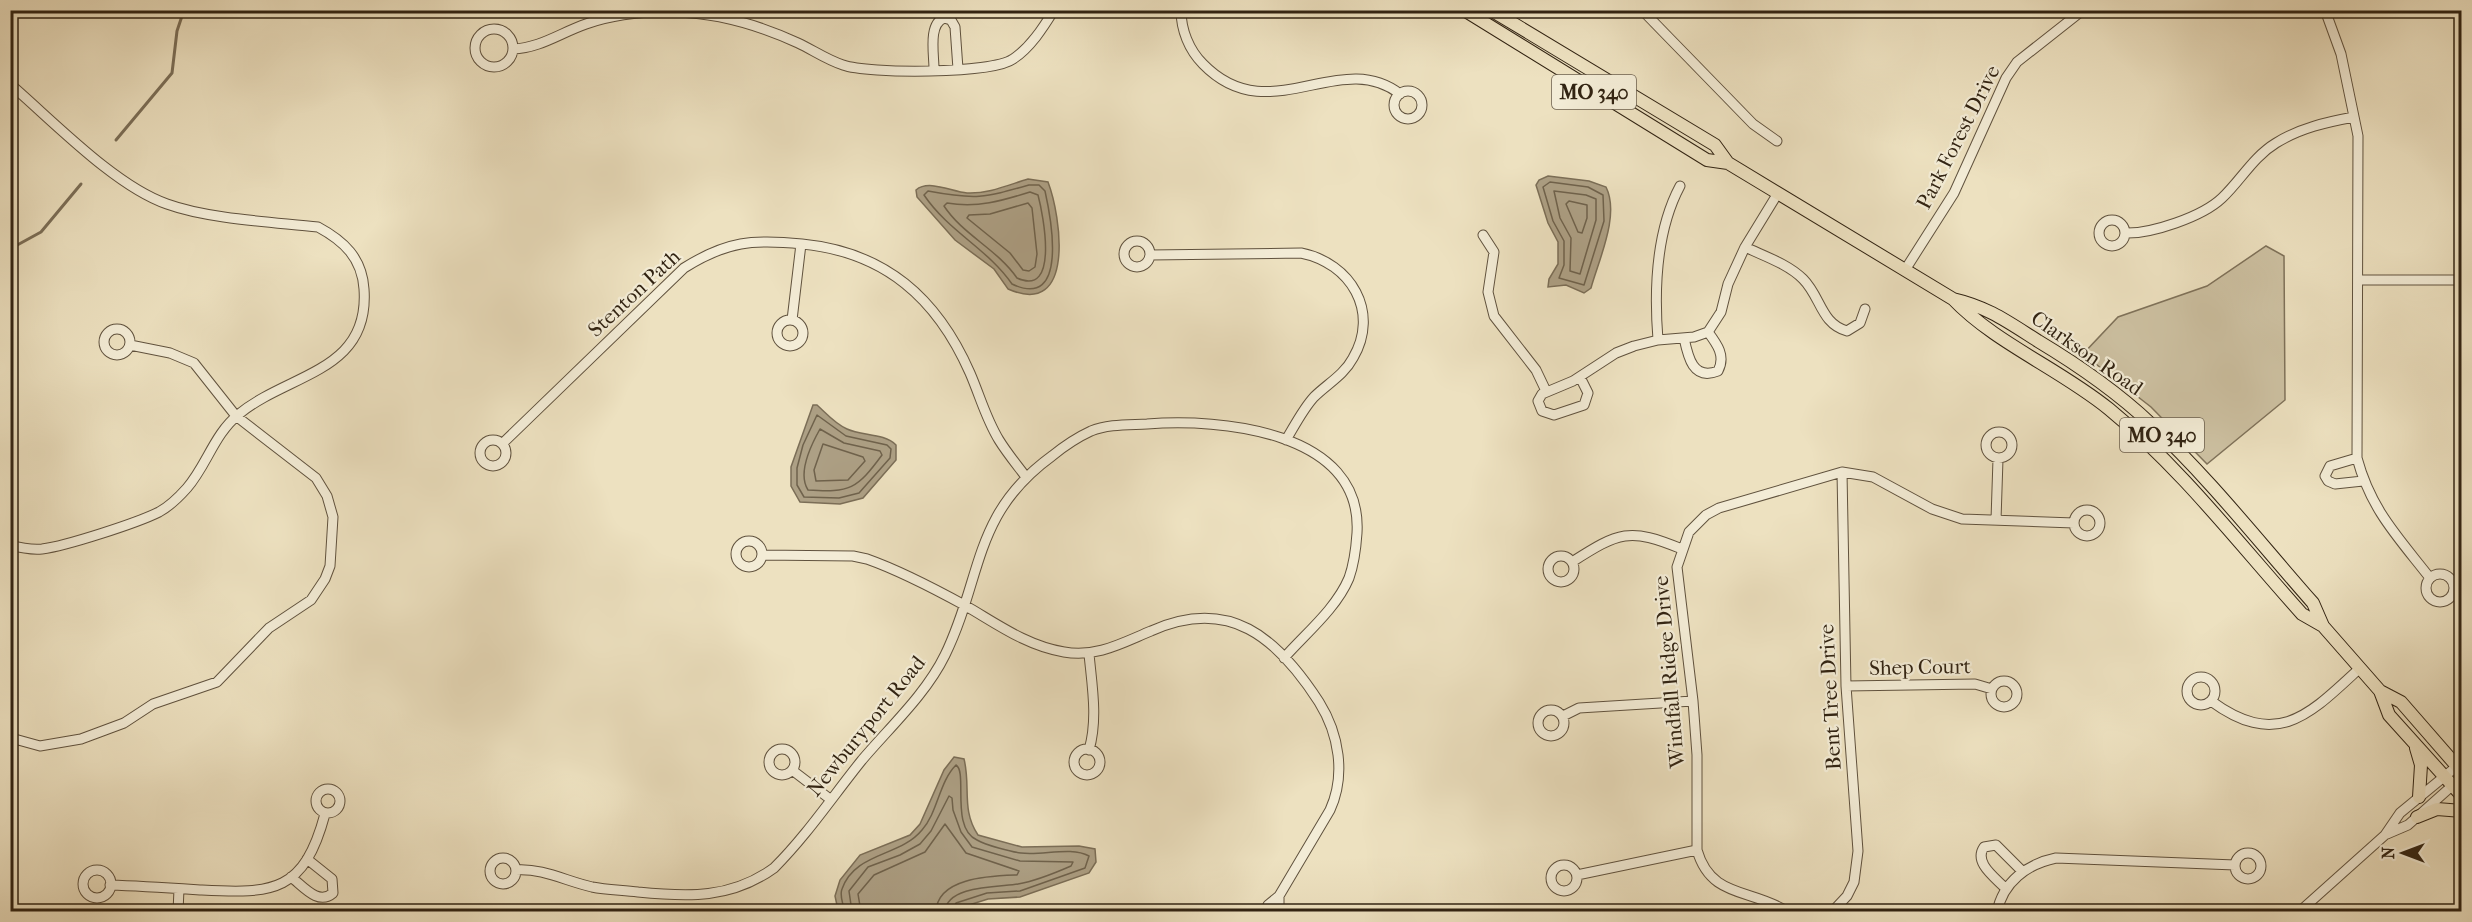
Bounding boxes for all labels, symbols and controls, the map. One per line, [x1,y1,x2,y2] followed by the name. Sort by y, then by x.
[1911,61,2005,213] street label: Park Forest Drive
[1552,75,1636,109] road number: MO 340
[583,244,685,342] street label: Stenton Path
[2027,306,2148,401] street label: Clarkson Road
[2120,418,2204,452] road number: MO 340
[1649,575,1689,770] street label: Windfall Ridge Drive
[1814,623,1846,771] street label: Bent Tree Drive
[802,650,930,801] street label: Newburyport Road
[1869,654,1972,680] street label: Shep Court
[2373,823,2433,883] north arrow
[2379,846,2398,859] text: N

